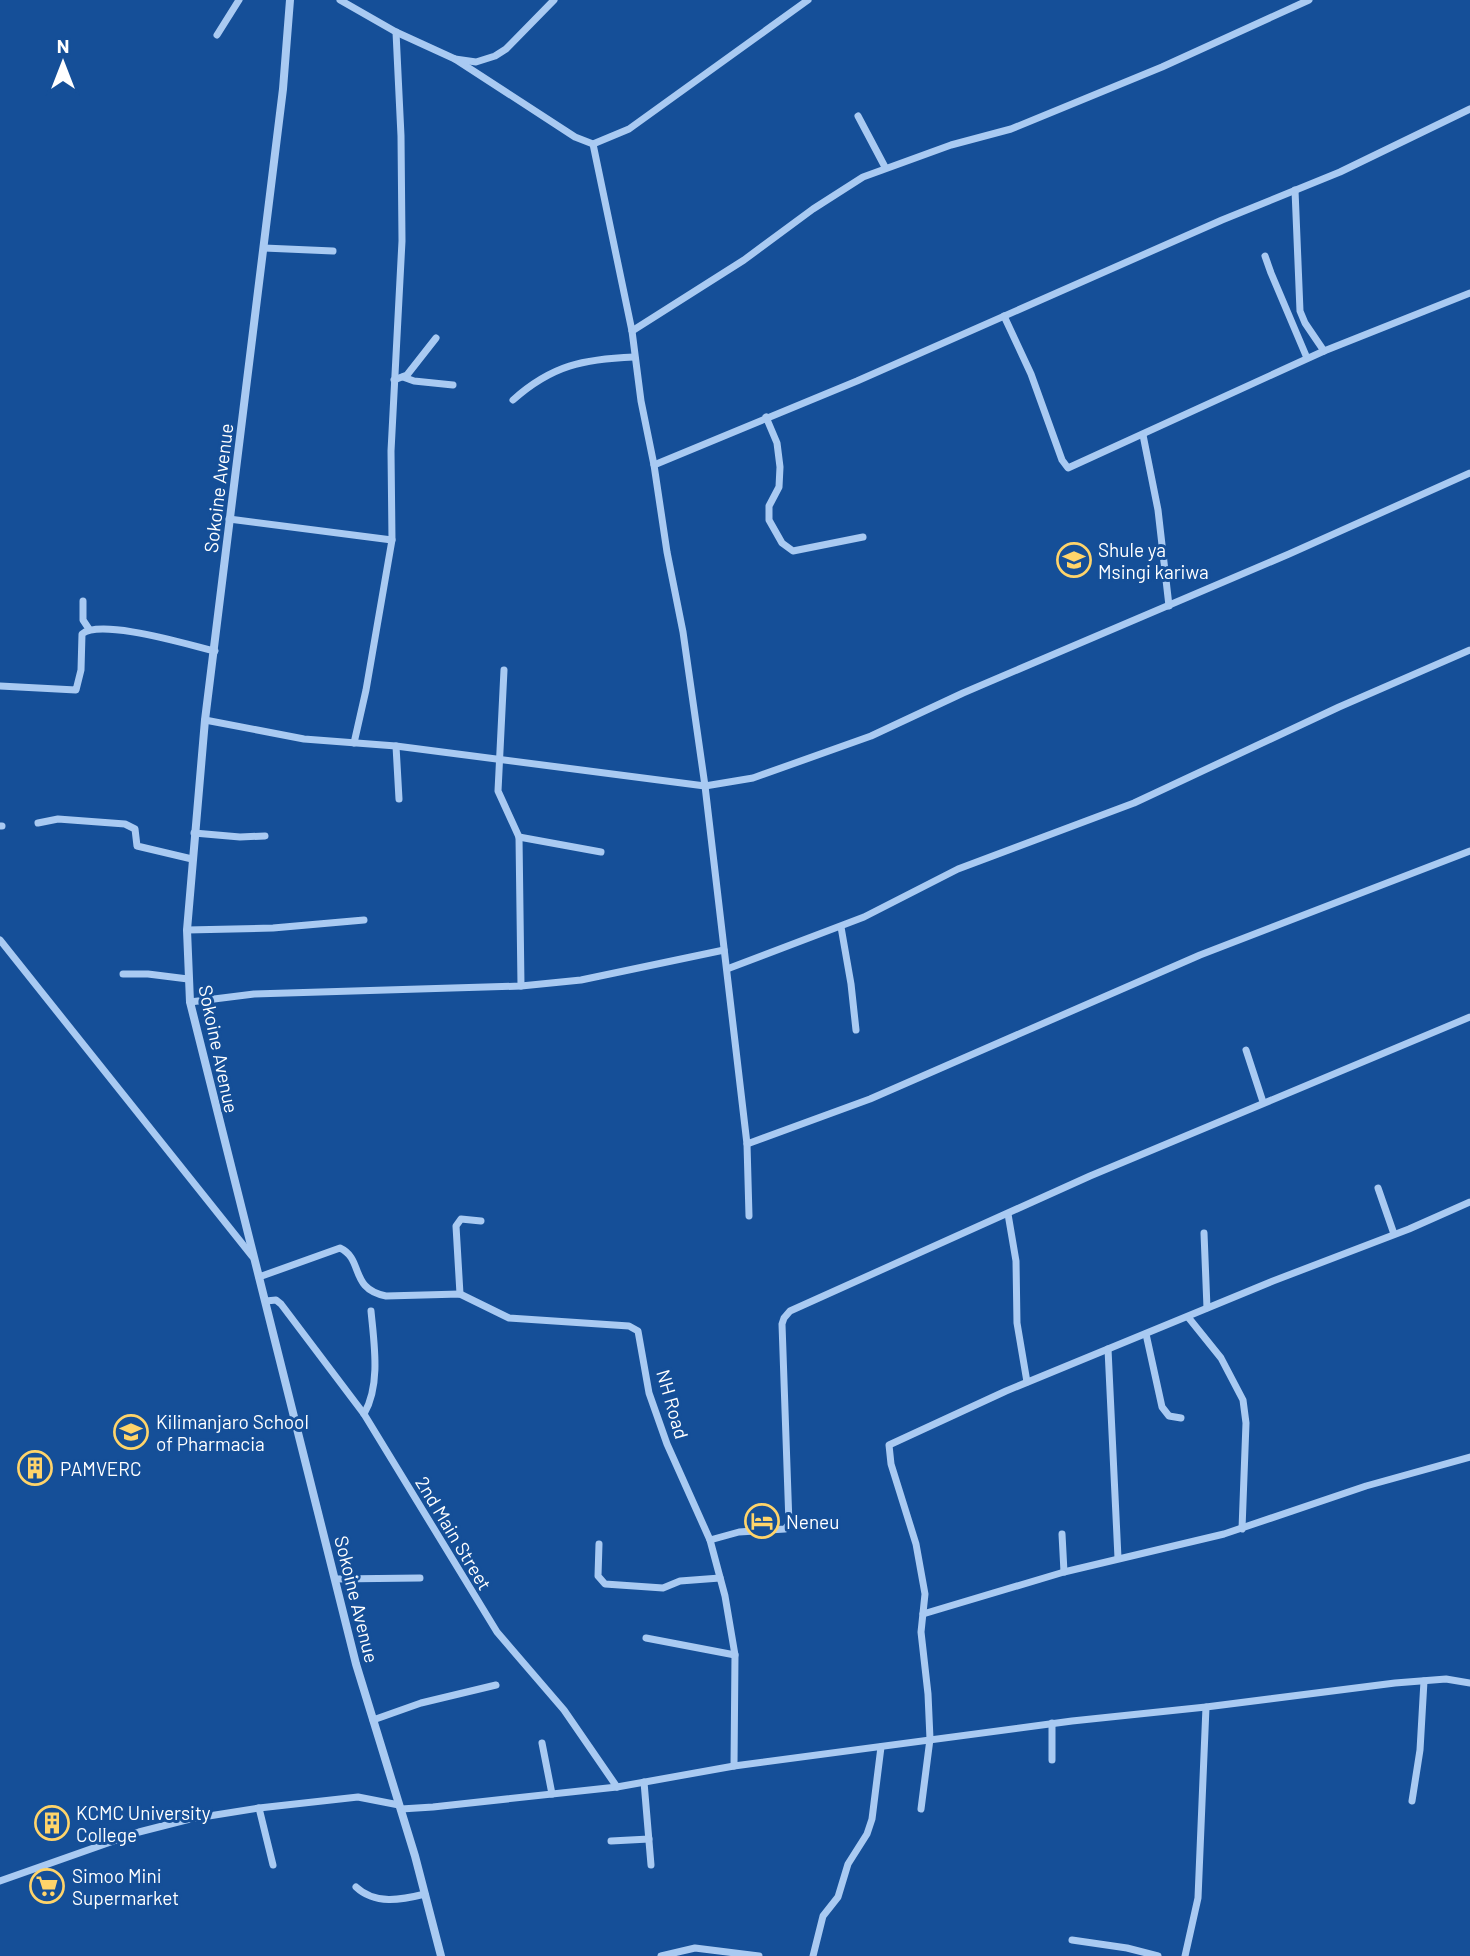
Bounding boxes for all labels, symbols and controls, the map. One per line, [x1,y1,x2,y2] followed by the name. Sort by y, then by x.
[28,28,98,98] north arrow
[57,34,69,57] text: N
[199,422,237,554] street label: Sokoine Avenue
[1098,538,1209,583] place label: Shule ya Msingi kariwa
[1055,541,1093,579] school or university icon: Shule ya Msingi kariwa
[194,983,244,1115] street label: Sokoine Avenue
[652,1367,694,1441] street label: NH Road
[156,1410,309,1455] place label: Kilimanjaro School of Pharmacia
[112,1413,150,1451] school or university icon: Kilimanjaro School of Pharmacia
[16,1449,54,1487] building icon: PAMVERC
[60,1457,142,1480] place label: PAMVERC
[411,1472,497,1594] street label: 2nd Main Street
[743,1502,781,1540] hotel icon: Neneu
[786,1510,839,1533] place label: Neneu
[330,1533,384,1665] street label: Sokoine Avenue
[76,1801,211,1846] place label: KCMC University College
[33,1804,71,1842] building icon: KCMC University College
[72,1864,179,1909] place label: Simoo Mini Supermarket
[28,1867,66,1905] supermarket icon: Simoo Mini Supermarket

